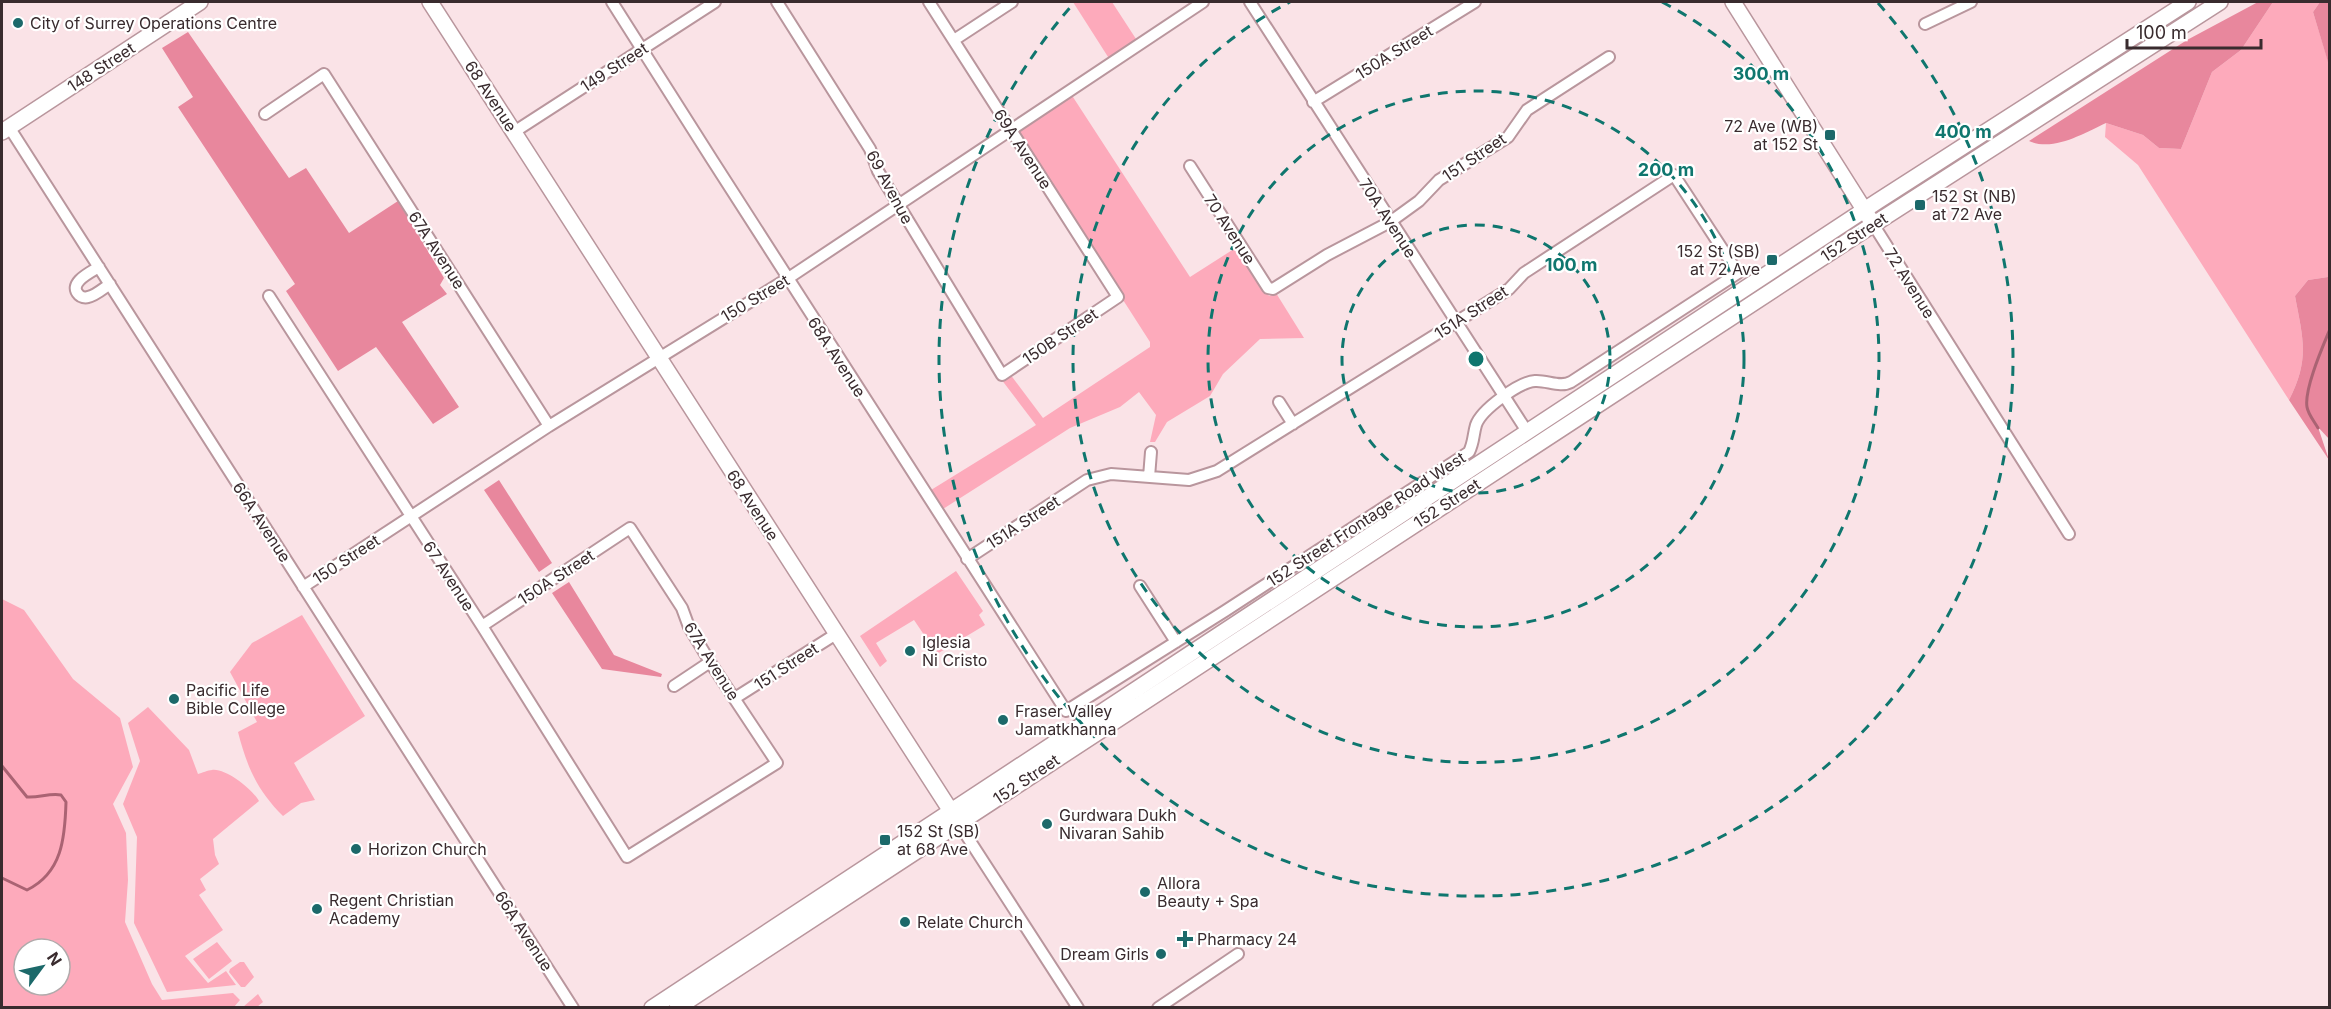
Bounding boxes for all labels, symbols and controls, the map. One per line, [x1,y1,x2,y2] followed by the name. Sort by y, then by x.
[2127,12,2260,50] scale bar
[30,13,277,33] place label: City of Surrey Operations Centre
[11,16,25,30] marker: City of Surrey Operations Centre
[1352,20,1436,84] street label: 150A Street
[2136,22,2187,43] text: 100 m
[64,38,138,96] street label: 148 Street
[577,38,651,96] street label: 149 Street
[461,57,521,135] street label: 68 Avenue
[1733,63,1789,84] text: 300 m
[990,105,1056,193] street label: 69A Avenue
[1724,116,1818,154] place label: 72 Ave (WB) at 152 St
[1934,121,1992,142] text: 400 m
[1438,128,1510,186] street label: 151 Street
[1823,128,1837,142] marker: 72 Ave (WB) at 152 St
[862,147,918,227] street label: 69 Avenue
[1638,159,1694,180] text: 200 m
[1355,175,1421,261] street label: 70A Avenue
[1932,186,2017,224] place label: 152 St (NB) at 72 Ave
[1200,190,1260,268] street label: 70 Avenue
[1913,198,1927,212] marker: 152 St (NB) at 72 Ave
[404,207,470,293] street label: 67A Avenue
[1817,208,1891,266] street label: 152 Street
[1677,241,1760,279] place label: 152 St (SB) at 72 Ave
[1880,244,1940,322] street label: 72 Avenue
[1765,253,1779,267] marker: 152 St (SB) at 72 Ave
[1545,254,1597,275] text: 100 m
[717,270,793,326] street label: 150 Street
[1431,281,1511,343] street label: 151A Street
[1019,304,1101,368] street label: 150B Street
[804,313,870,401] street label: 68A Avenue
[1466,349,1486,369] centre of rings
[1263,447,1469,591] street label: 152 Street Frontage Road West
[723,466,783,544] street label: 68 Avenue
[1410,474,1484,532] street label: 152 Street
[229,478,295,566] street label: 66A Avenue
[983,491,1063,553] street label: 151A Street
[309,530,383,588] street label: 150 Street
[419,537,479,615] street label: 67 Avenue
[514,545,598,609] street label: 150A Street
[680,618,744,704] street label: 67A Avenue
[922,632,987,670] place label: Iglesia Ni Cristo
[750,638,822,694] street label: 151 Street
[903,644,917,658] marker: Iglesia Ni Cristo
[186,680,285,718] place label: Pacific Life Bible College
[167,692,181,706] marker: Pacific Life Bible College
[1015,701,1116,739] place label: Fraser Valley Jamatkhanna
[996,713,1010,727] marker: Fraser Valley Jamatkhanna
[989,750,1063,808] street label: 152 Street
[1059,805,1177,843] place label: Gurdwara Dukh Nivaran Sahib
[1040,817,1054,831] marker: Gurdwara Dukh Nivaran Sahib
[897,821,980,859] place label: 152 St (SB) at 68 Ave
[878,833,892,847] marker: 152 St (SB) at 68 Ave
[368,839,487,859] place label: Horizon Church
[349,842,363,856] marker: Horizon Church
[1157,873,1259,911] place label: Allora Beauty + Spa
[1138,885,1152,899] marker: Allora Beauty + Spa
[491,887,557,975] street label: 66A Avenue
[329,890,454,928] place label: Regent Christian Academy
[310,902,324,916] marker: Regent Christian Academy
[917,912,1023,932] place label: Relate Church
[898,915,912,929] marker: Relate Church
[1197,929,1297,949] place label: Pharmacy 24
[1178,932,1192,946] marker: Pharmacy 24
[12,937,72,997] north arrow
[1060,944,1149,964] place label: Dream Girls
[1154,947,1168,961] marker: Dream Girls
[43,948,66,969] text: N

